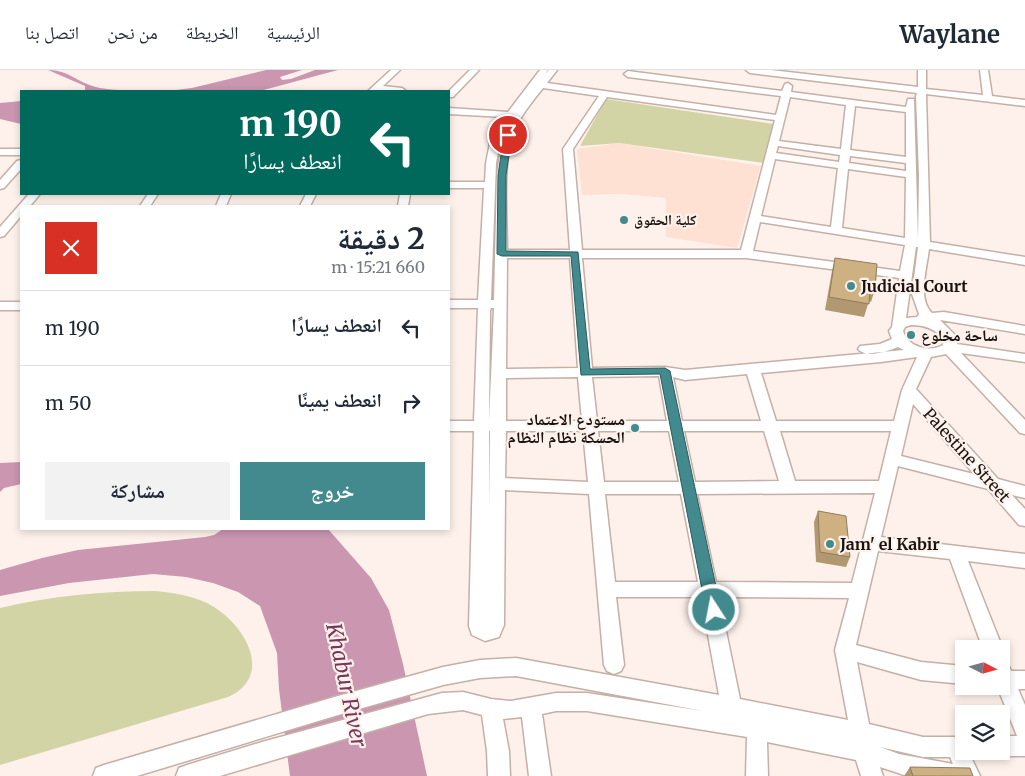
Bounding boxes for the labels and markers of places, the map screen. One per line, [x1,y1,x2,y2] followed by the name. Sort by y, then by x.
[487,114,529,156] pin
[634,211,696,229] place label: كلية الحقوق
[618,214,630,226] marker: كلية الحقوق
[860,276,968,296] place label: Judicial Court
[845,280,857,292] marker: Judicial Court
[921,325,998,346] place label: ساحة مخلوع
[905,329,917,341] marker: ساحة مخلوع
[508,409,625,449] place label: مستودع الاعتماد الحسكة نظام النظام
[629,422,641,434] marker: مستودع الاعتماد الحسكة نظام النظام
[839,534,940,554] place label: Jam' el Kabir
[824,538,836,550] marker: Jam' el Kabir

